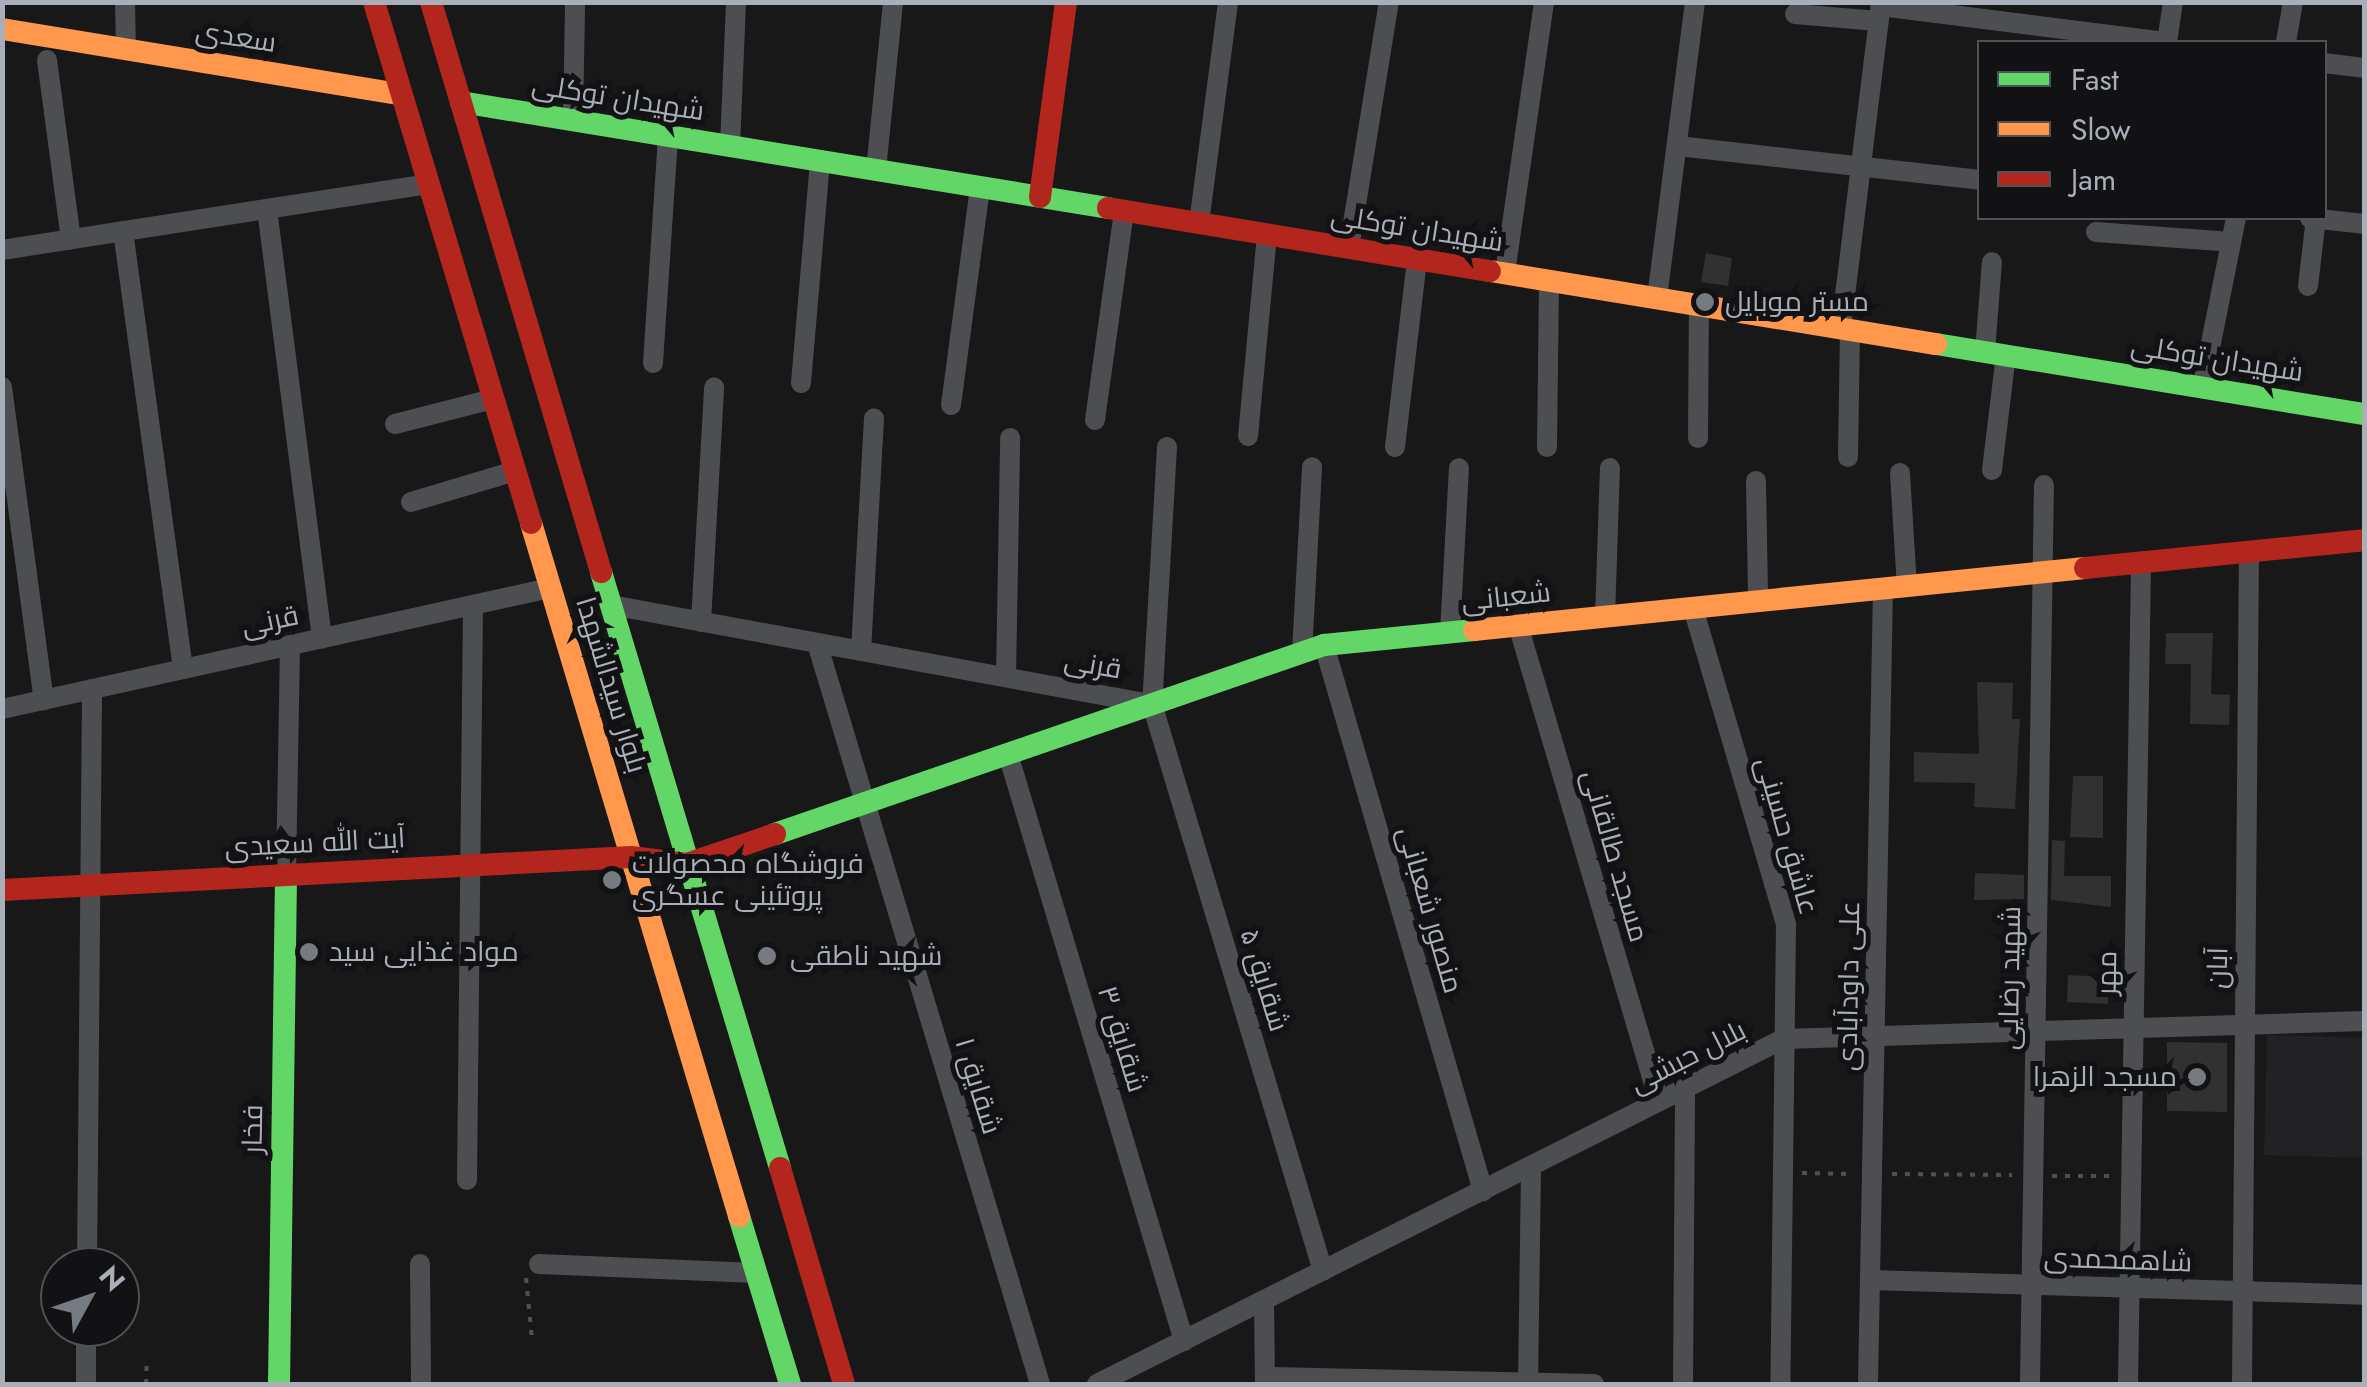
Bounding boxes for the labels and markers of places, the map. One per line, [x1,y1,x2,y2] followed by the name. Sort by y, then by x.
[1725,285,1869,319] place label: مستر موبایل
[1694,291,1716,313] marker: مستر موبایل
[632,847,864,913] place label: فروشگاه محصولات پروتئینی عسگری
[601,869,623,891] marker: فروشگاه محصولات پروتئینی عسگری
[329,935,519,969] place label: مواد غذایی سید
[790,939,942,973] place label: شهید ناطقی
[298,941,320,963] marker: مواد غذایی سید
[754,943,780,969] marker: شهید ناطقی
[2033,1060,2177,1094] place label: مسجد الزهرا
[2186,1066,2208,1088] marker: مسجد الزهرا

